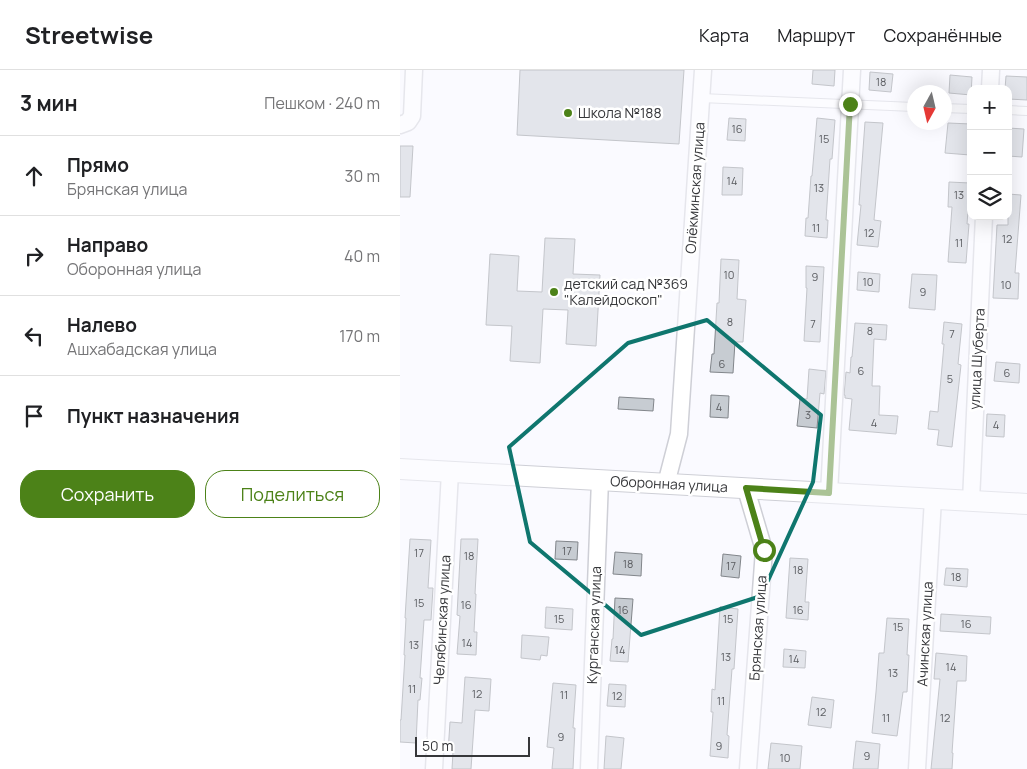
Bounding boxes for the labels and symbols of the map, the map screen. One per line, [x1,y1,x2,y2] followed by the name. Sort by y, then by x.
[876,74,886,89] house number: 18
[907,85,952,130] north arrow
[839,93,862,116] route end
[578,103,662,122] place label: Школа №188
[562,107,574,119] marker: Школа №188
[731,121,743,136] house number: 16
[680,122,709,254] street label: Олёкминская улица
[819,131,829,146] house number: 15
[727,173,737,188] house number: 14
[814,180,824,195] house number: 13
[954,187,964,202] house number: 13
[812,220,820,235] house number: 11
[864,225,874,240] house number: 12
[1002,231,1012,246] house number: 12
[955,235,963,250] house number: 11
[723,267,735,282] house number: 10
[812,269,819,284] house number: 9
[564,274,688,309] place label: детский сад №369 "Калейдоскоп"
[862,274,874,289] house number: 10
[1000,277,1012,292] house number: 10
[920,284,927,299] house number: 9
[548,286,560,298] marker: детский сад №369 "Калейдоскоп"
[964,308,989,410] street label: улица Шуберта
[727,314,733,329] house number: 8
[810,316,816,331] house number: 7
[867,323,873,338] house number: 8
[949,326,955,341] house number: 7
[719,356,726,371] house number: 6
[858,363,865,378] house number: 6
[1004,365,1011,380] house number: 6
[947,371,953,386] house number: 5
[716,399,722,414] house number: 4
[805,407,811,422] house number: 3
[871,415,877,430] house number: 4
[993,417,999,432] house number: 4
[610,471,728,496] street label: Оборонная улица
[753,539,776,562] route start
[562,543,572,558] house number: 17
[414,545,424,560] house number: 17
[464,548,474,563] house number: 18
[429,555,454,685] street label: Челябинская улица
[623,556,633,571] house number: 18
[726,558,736,573] house number: 17
[793,562,803,577] house number: 18
[582,566,605,684] street label: Курганская улица
[951,569,961,584] house number: 18
[744,575,771,681] street label: Брянская улица
[912,581,937,687] street label: Ачинская улица
[414,595,424,610] house number: 15
[460,597,472,612] house number: 16
[617,602,629,617] house number: 16
[792,602,804,617] house number: 16
[554,611,564,626] house number: 15
[723,611,733,626] house number: 15
[960,616,972,631] house number: 16
[893,619,903,634] house number: 15
[462,635,472,650] house number: 14
[409,637,419,652] house number: 13
[615,642,625,657] house number: 14
[721,649,731,664] house number: 13
[789,651,799,666] house number: 14
[946,659,956,674] house number: 14
[888,665,898,680] house number: 13
[408,681,416,696] house number: 11
[472,686,482,701] house number: 12
[560,687,568,702] house number: 11
[612,688,622,703] house number: 12
[717,693,725,708] house number: 11
[816,704,826,719] house number: 12
[882,710,890,725] house number: 11
[940,710,950,725] house number: 12
[558,729,565,744] house number: 9
[415,734,530,757] scale bar
[716,738,723,753] house number: 9
[864,748,871,763] house number: 9
[779,750,791,765] house number: 10

